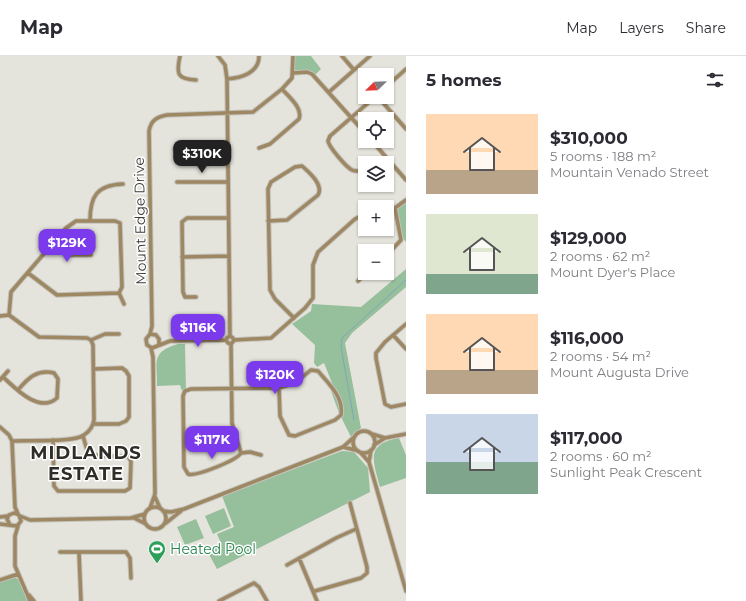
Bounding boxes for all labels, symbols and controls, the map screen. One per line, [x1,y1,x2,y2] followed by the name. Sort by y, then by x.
[20,16,63,39] text: Map
[566,19,597,37] text: Map
[619,19,664,37] text: Layers
[686,19,726,37] text: Share
[358,68,394,104] north arrow
[358,68,394,280] map controls
[704,69,726,91] icon: filters
[426,70,502,90] text: 5 homes
[358,112,394,148] button: locate
[550,128,628,148] text: $310,000
[458,130,506,178] icon: home
[174,140,230,174] pin: $310K
[182,145,222,161] text: $310K
[550,148,656,164] text: 5 rooms · 188 m²
[358,156,394,192] button: layers
[130,157,150,285] street label: Mount Edge Drive
[550,164,709,180] text: Mountain Venado Street
[358,200,394,236] button: +
[550,228,627,248] text: $129,000
[39,229,95,263] pin: $129K
[458,230,506,278] icon: home
[48,234,86,250] text: $129K
[358,244,394,280] button: −
[550,248,650,264] text: 2 rooms · 62 m²
[550,264,675,280] text: Mount Dyer's Place
[170,314,226,348] pin: $116K
[180,319,216,335] text: $116K
[550,328,624,348] text: $116,000
[458,330,506,378] icon: home
[550,348,651,364] text: 2 rooms · 54 m²
[247,361,303,395] pin: $120K
[550,364,689,380] text: Mount Augusta Drive
[255,366,295,382] text: $120K
[184,426,240,460] pin: $117K
[550,428,623,448] text: $117,000
[458,430,506,478] icon: home
[194,431,230,447] text: $117K
[30,442,142,485] district label: MIDLANDS ESTATE
[550,448,652,464] text: 2 rooms · 60 m²
[550,464,702,480] text: Sunlight Peak Crescent
[147,539,167,564] sports icon: Heated Pool
[170,540,256,558] place label: Heated Pool

